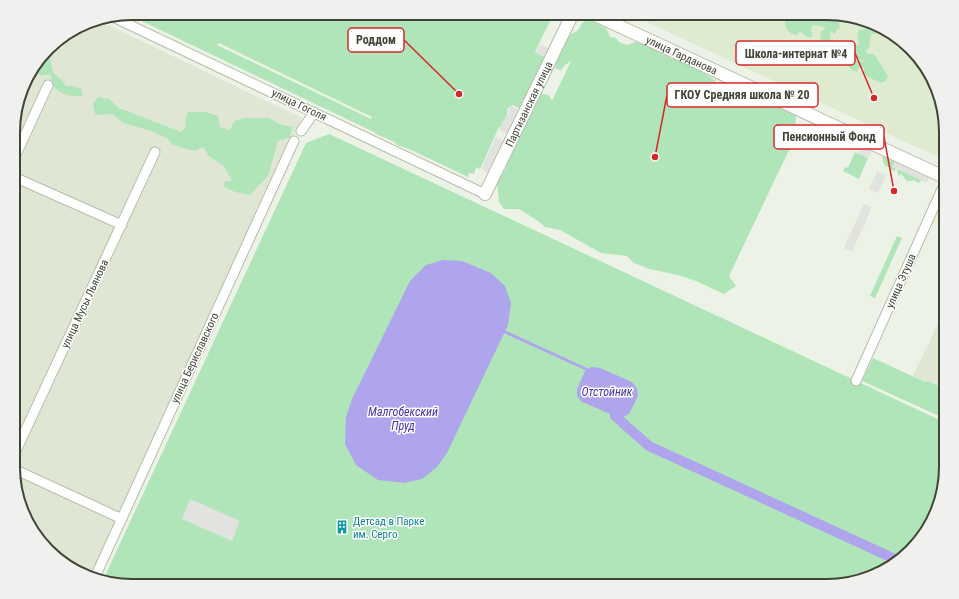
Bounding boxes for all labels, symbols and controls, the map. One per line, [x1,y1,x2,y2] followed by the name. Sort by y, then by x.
[348,28,404,52] callout: Роддом
[356,33,396,47] text: Роддом
[644,33,719,77] street label: улица Гарданова
[736,41,855,65] callout: Школа-интернат №4
[745,47,847,61] text: Школа-интернат №4
[502,59,555,149] street label: Партизанская улица
[667,83,818,107] callout: ГКОУ Средняя школа № 20
[269,86,329,124] street label: улица Гоголя
[675,88,809,102] text: ГКОУ Средняя школа № 20
[774,125,884,149] callout: Пенсионный Фонд
[782,130,876,144] text: Пенсионный Фонд
[883,252,919,310] street label: улица Этуша
[59,258,111,350] street label: улица Мусы Льянова
[168,310,222,405] street label: улица Бериславского
[582,385,633,399] water label: Отстойник
[368,405,438,433] water label: Малгобекский Пруд
[353,515,424,541] place label: Детсад в Парке им. Серго
[334,519,350,535] building icon: Детсад в Парке им. Серго

